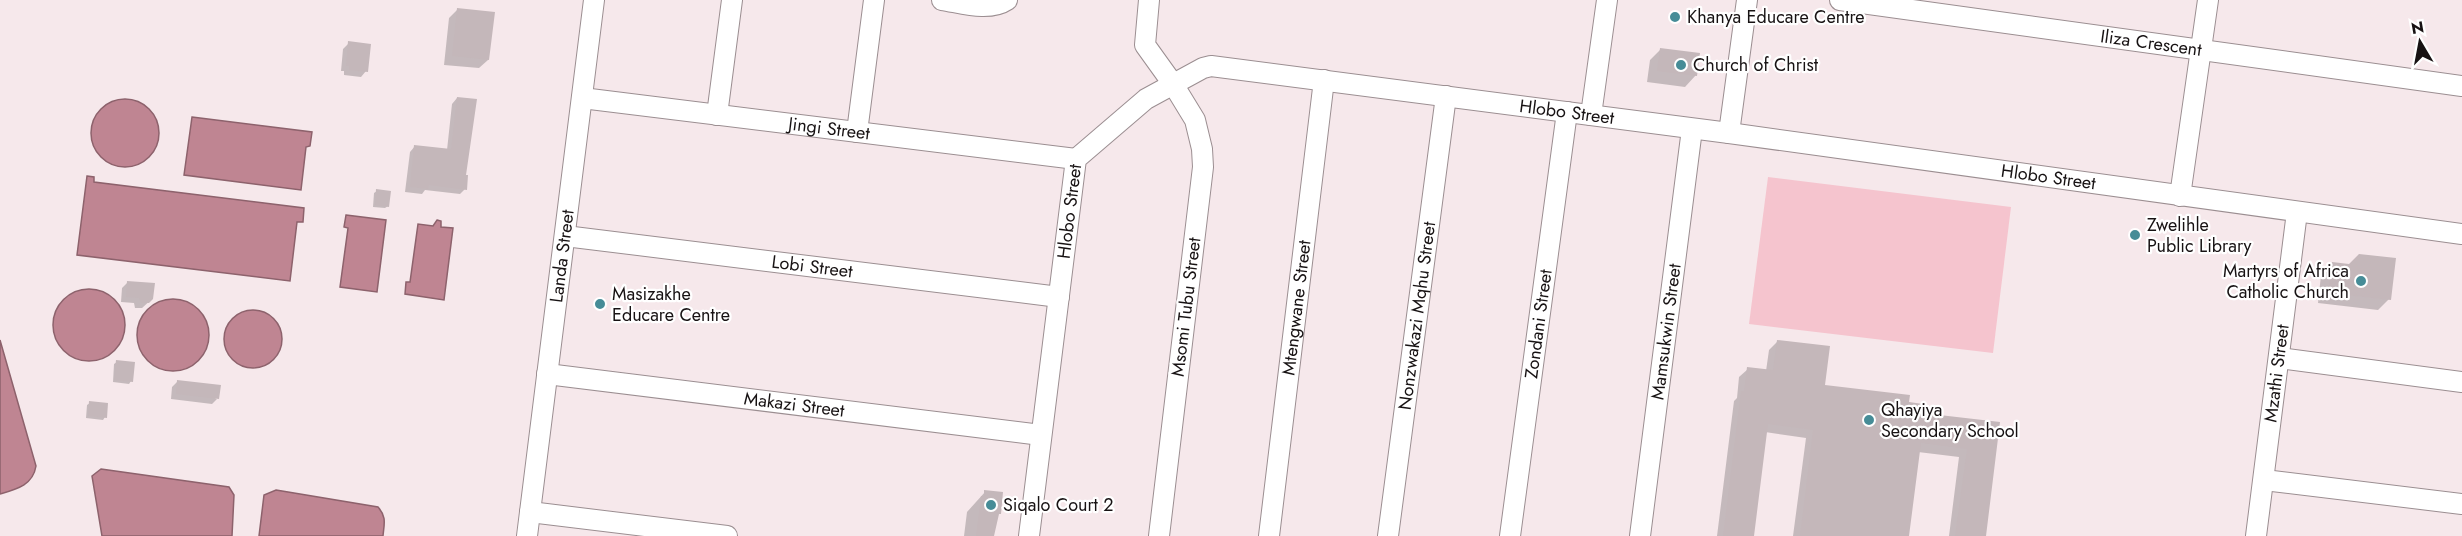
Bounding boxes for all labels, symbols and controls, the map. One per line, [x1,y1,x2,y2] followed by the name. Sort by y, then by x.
[1687,4,1865,30] place label: Khanya Educare Centre
[1668,10,1682,24] marker: Khanya Educare Centre
[2390,12,2450,72] north arrow
[2409,15,2426,40] text: N
[2099,23,2204,63] street label: Iliza Crescent
[1693,52,1819,78] place label: Church of Christ
[1674,58,1688,72] marker: Church of Christ
[1518,93,1616,131] street label: Hlobo Street
[785,110,872,147] street label: Jingi Street
[1999,158,2098,196] street label: Hlobo Street
[1051,162,1088,260] street label: Hlobo Street
[543,207,581,304] street label: Landa Street
[2147,212,2252,259] place label: Zwelihle Public Library
[1392,219,1442,412] street label: Nonzwakazi Mqhu Street
[2128,228,2142,242] marker: Zwelihle Public Library
[1165,235,1208,378] street label: Msomi Tubu Street
[1275,238,1318,377] street label: Mtengwane Street
[770,249,855,284] street label: Lobi Street
[2223,258,2349,305] place label: Martyrs of Africa Catholic Church
[1645,261,1688,401] street label: Mamsukwin Street
[1518,267,1559,380] street label: Zondani Street
[2354,274,2368,288] marker: Martyrs of Africa Catholic Church
[612,281,730,328] place label: Masizakhe Educare Centre
[593,297,607,311] marker: Masizakhe Educare Centre
[2258,322,2296,424] street label: Mzathi Street
[742,385,847,424] street label: Makazi Street
[1881,397,2019,444] place label: Qhayiya Secondary School
[1862,413,1876,427] marker: Qhayiya Secondary School
[1003,492,1114,518] place label: Siqalo Court 2
[984,498,998,512] marker: Siqalo Court 2

